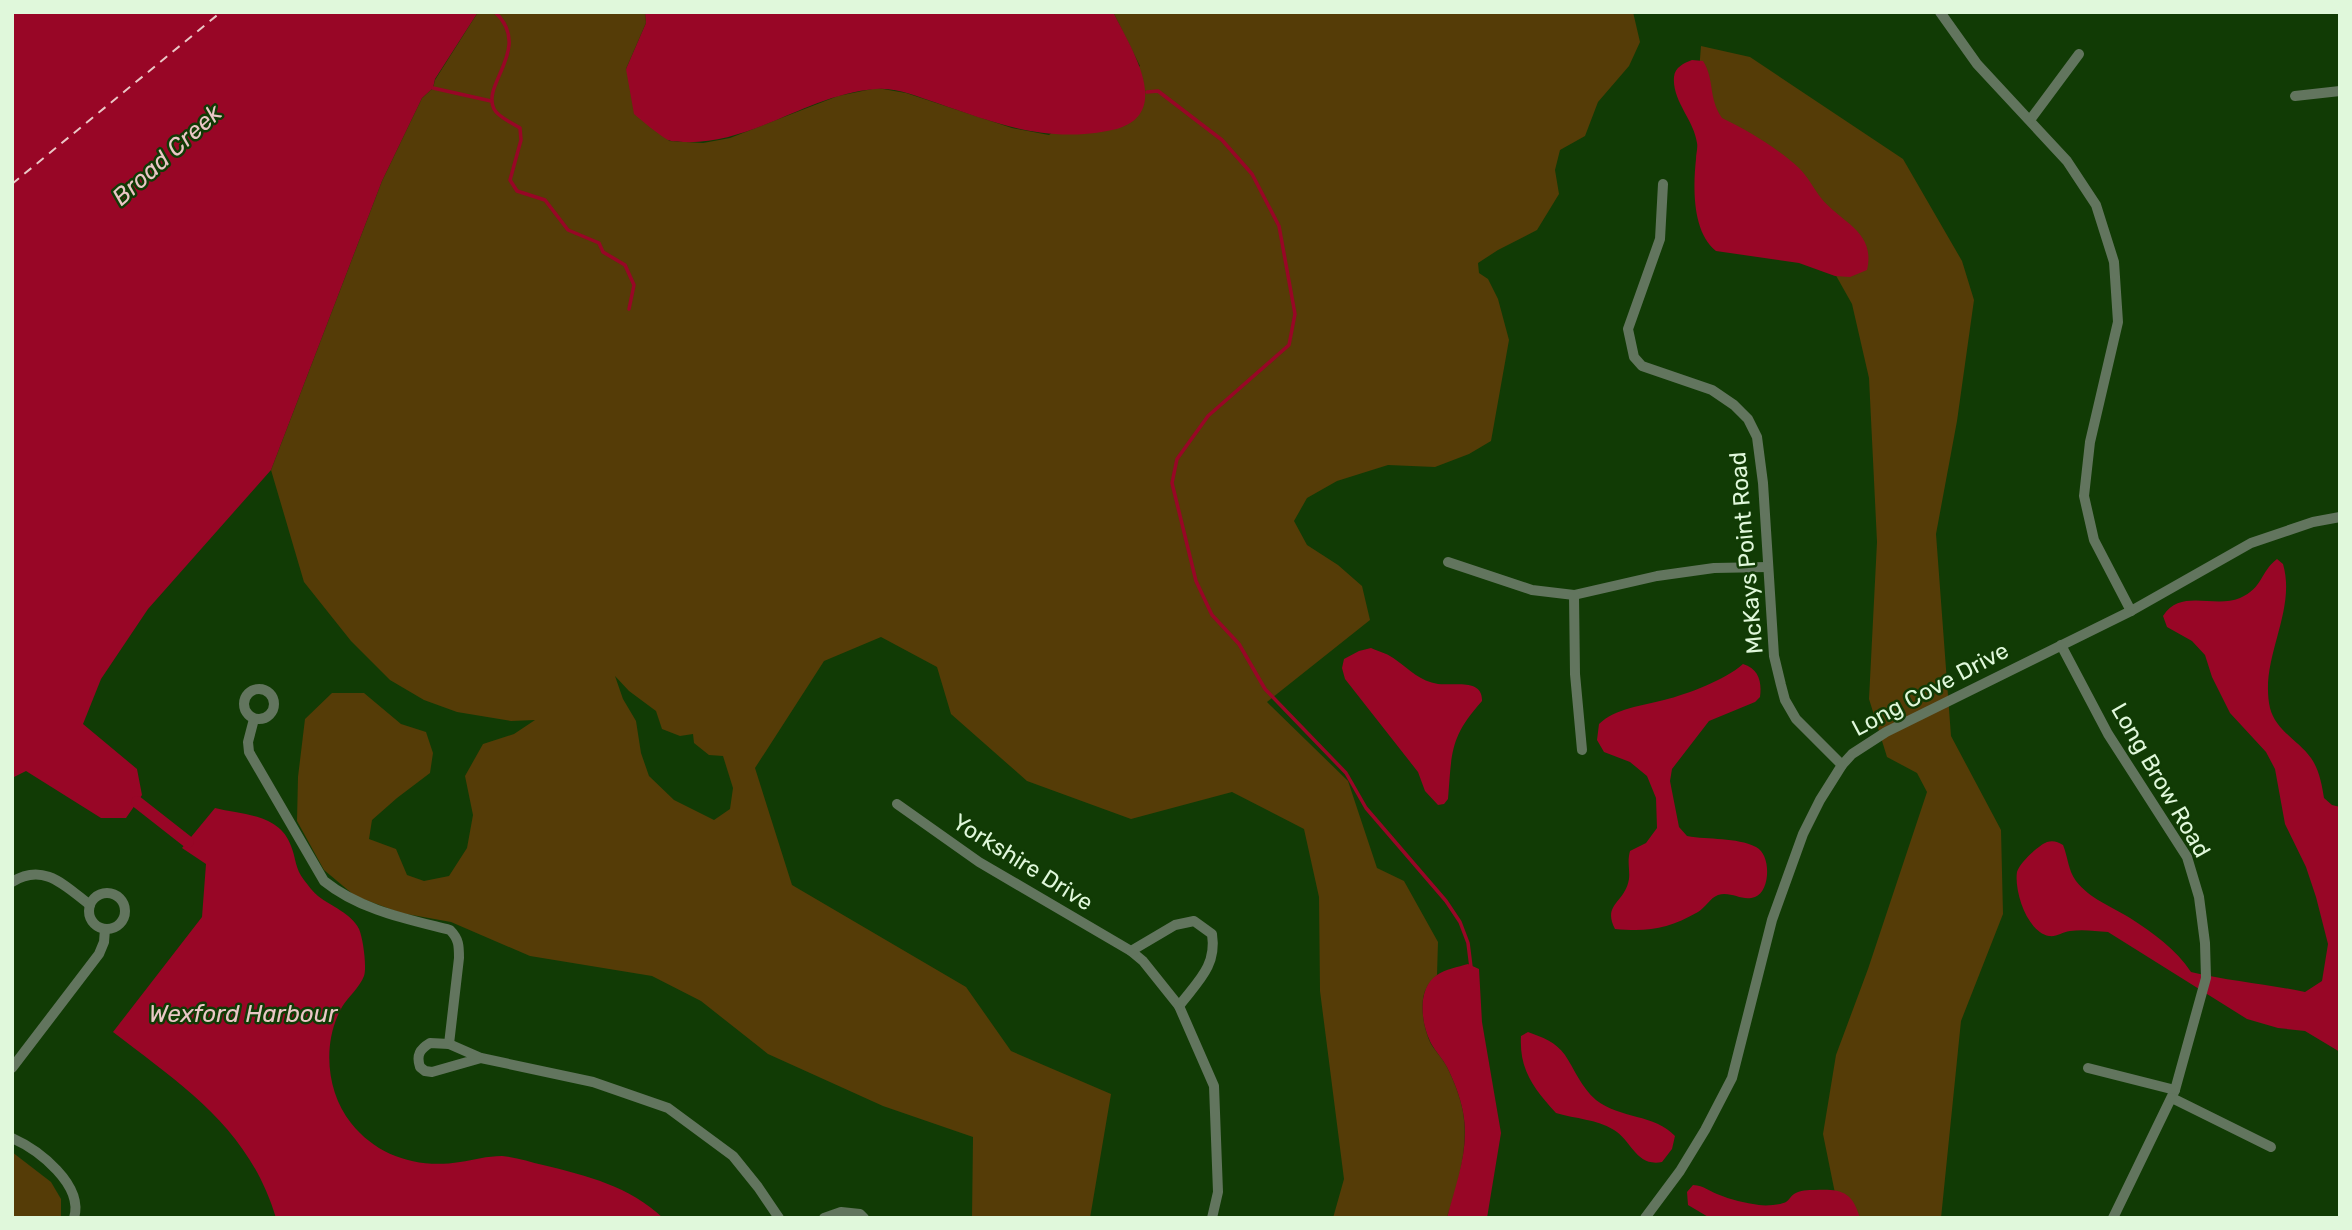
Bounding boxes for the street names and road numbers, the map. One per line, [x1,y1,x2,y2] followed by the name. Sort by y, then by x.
[1723,451,1769,655] street label: McKays Point Road
[1847,636,2013,742] street label: Long Cove Drive
[2105,698,2217,862] street label: Long Brow Road
[948,808,1098,916] street label: Yorkshire Drive

